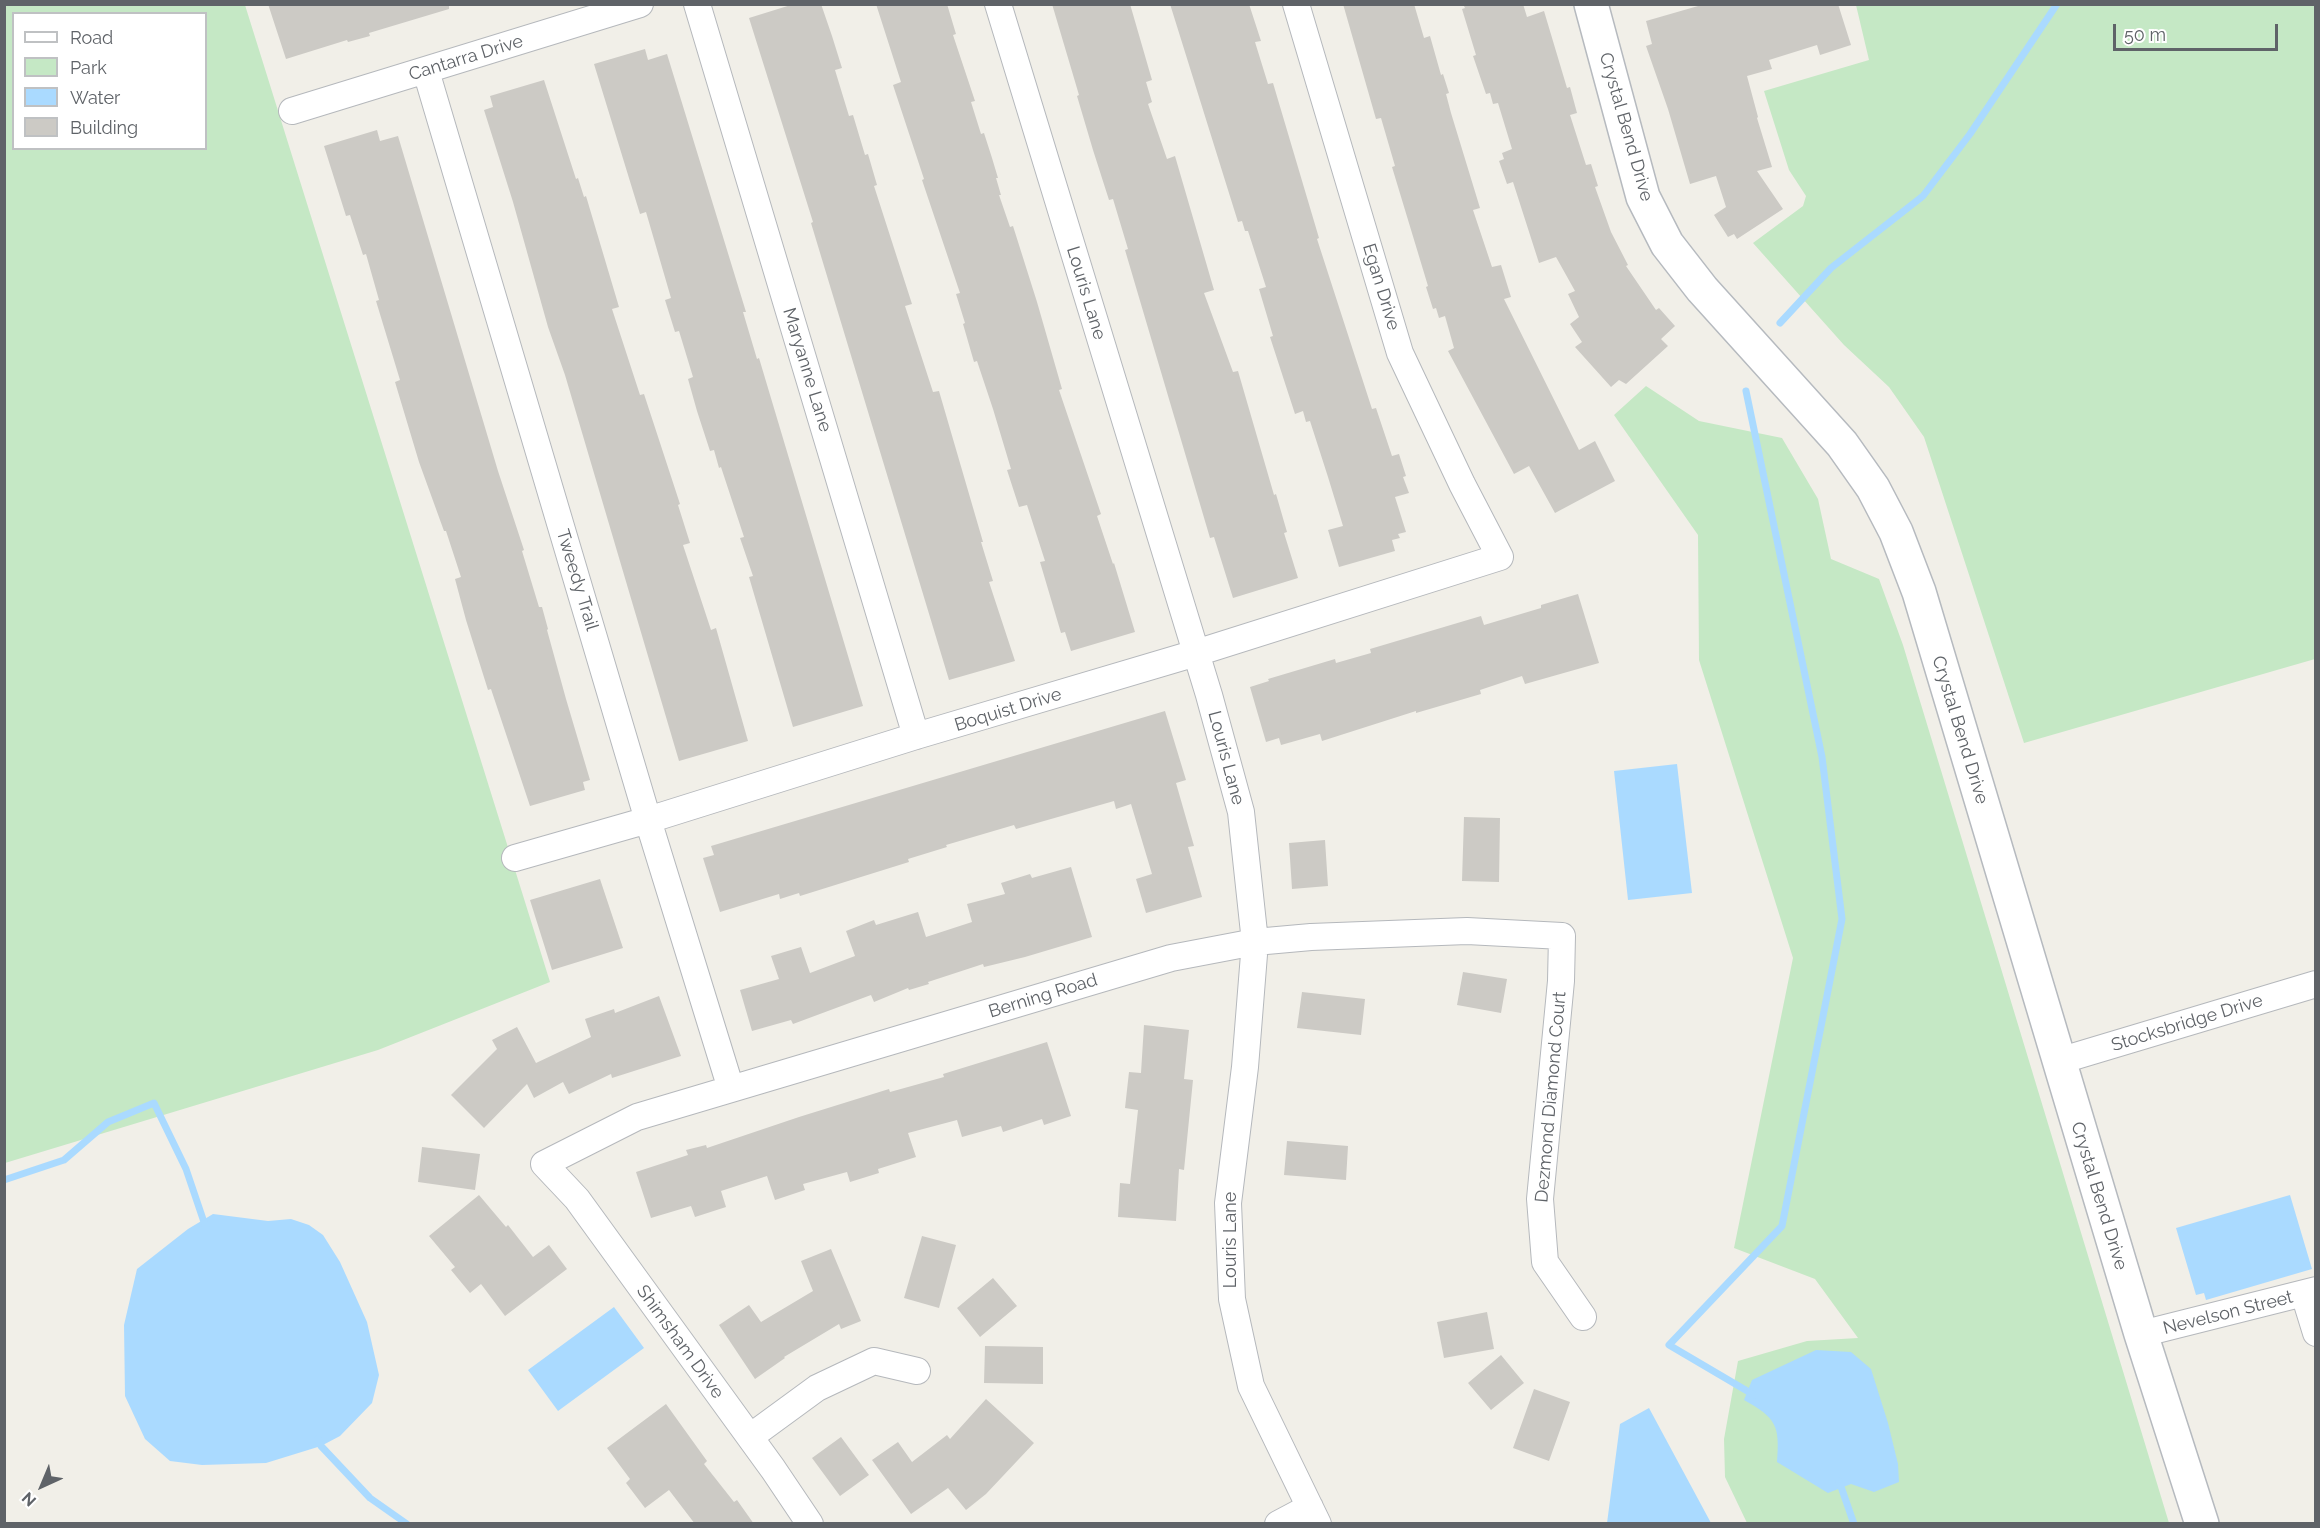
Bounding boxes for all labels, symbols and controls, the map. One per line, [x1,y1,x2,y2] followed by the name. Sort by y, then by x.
[12,12,207,150] legend
[2116,12,2281,50] scale bar
[2124,24,2166,45] text: 50 m
[70,27,113,48] text: Road
[406,30,526,86] street label: Cantarra Drive
[1594,50,1658,204] street label: Crystal Bend Drive
[70,57,107,78] text: Park
[70,87,120,108] text: Water
[70,117,138,138] text: Building
[1358,241,1404,333] street label: Egan Drive
[1062,244,1110,342] street label: Louris Lane
[778,305,836,435] street label: Maryanne Lane
[551,527,603,633] street label: Tweedy Trail
[1927,653,1993,807] street label: Crystal Bend Drive
[952,683,1064,737] street label: Boquist Drive
[1203,709,1249,807] street label: Louris Lane
[986,969,1100,1023] street label: Berning Road
[1531,990,1571,1204] street label: Dezmond Diamond Court
[2109,990,2265,1056] street label: Stocksbridge Drive
[2066,1119,2132,1273] street label: Crystal Bend Drive
[1220,1192,1242,1288] street label: Louris Lane
[632,1281,728,1403] street label: Shimsham Drive
[2161,1286,2295,1340] street label: Nevelson Street
[12,1456,72,1516] north arrow
[18,1488,40,1510] text: N

